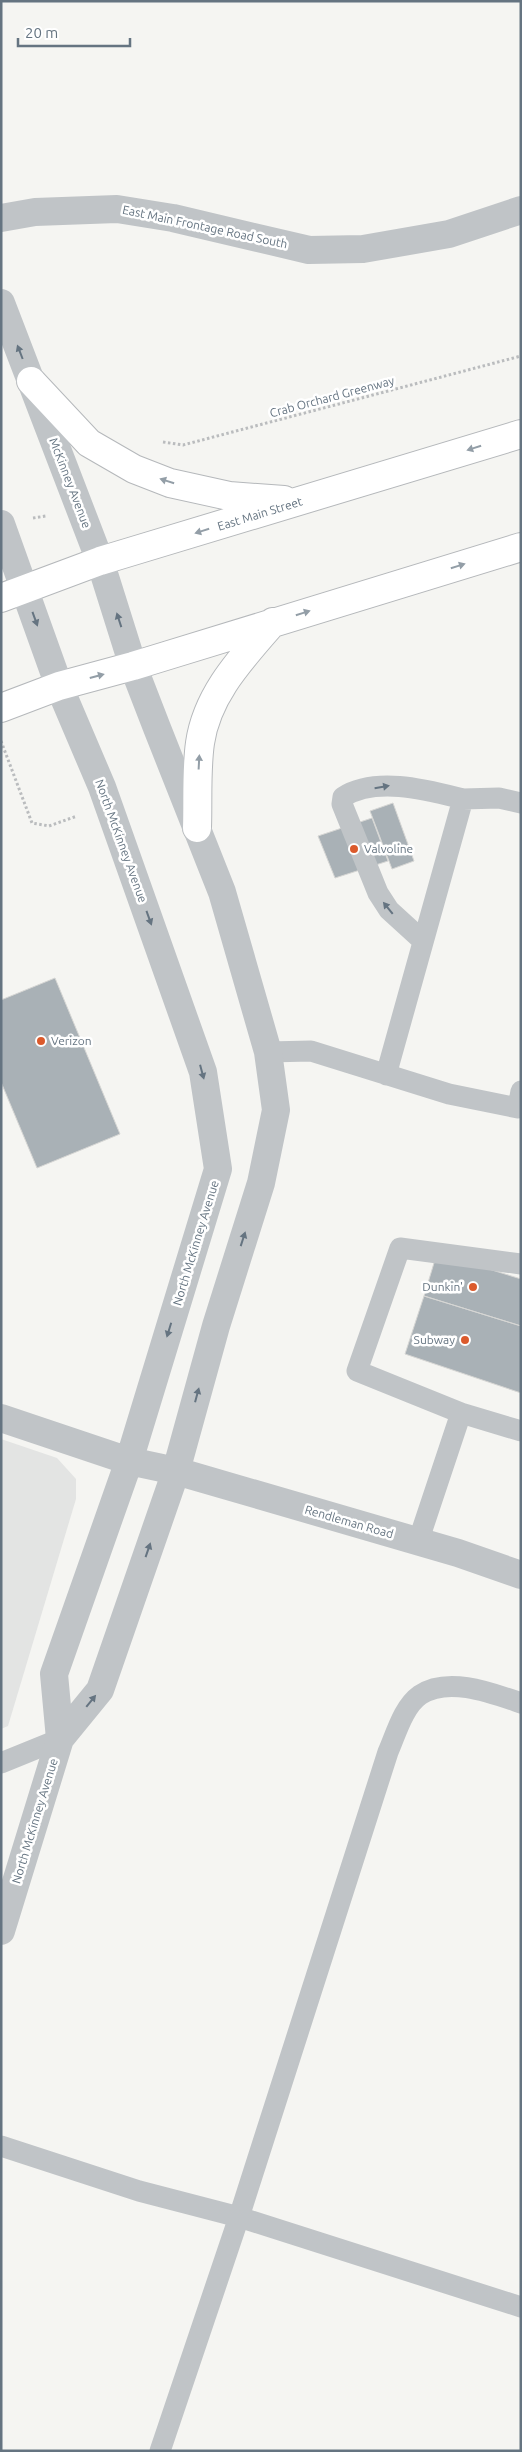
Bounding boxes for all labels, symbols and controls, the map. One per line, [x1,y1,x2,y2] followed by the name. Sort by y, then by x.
[18,15,130,47] scale bar
[25,24,58,41] text: 20 m
[121,203,289,250] street label: East Main Frontage Road South
[16,344,24,359] one-way arrow
[268,374,396,419] street label: Crab Orchard Greenway
[47,436,94,530] street label: McKinney Avenue
[466,444,481,452] one-way arrow
[159,477,174,484] one-way arrow
[216,494,304,533] street label: East Main Street
[194,528,209,536] one-way arrow
[451,561,466,569] one-way arrow
[295,608,310,616] one-way arrow
[31,612,39,627] one-way arrow
[114,612,122,627] one-way arrow
[90,671,105,679] one-way arrow
[195,754,203,770] one-way arrow
[93,777,150,904] street label: North McKinney Avenue
[375,783,391,791] one-way arrow
[364,842,413,855] place label: Valvoline
[348,843,360,855] marker: Valvoline
[383,901,394,914] one-way arrow
[146,911,153,926] one-way arrow
[51,1034,92,1047] place label: Verizon
[35,1035,47,1047] marker: Verizon
[199,1064,207,1079] one-way arrow
[170,1179,221,1307] street label: North McKinney Avenue
[240,1232,248,1247] one-way arrow
[422,1280,463,1293] place label: Dunkin'
[467,1281,479,1293] marker: Dunkin'
[165,1323,172,1338] one-way arrow
[414,1333,455,1346] place label: Subway
[459,1334,471,1346] marker: Subway
[193,1387,201,1402] one-way arrow
[303,1503,395,1540] street label: Rendleman Road
[144,1542,152,1557] one-way arrow
[85,1695,96,1707] one-way arrow
[9,1757,60,1885] street label: North McKinney Avenue

